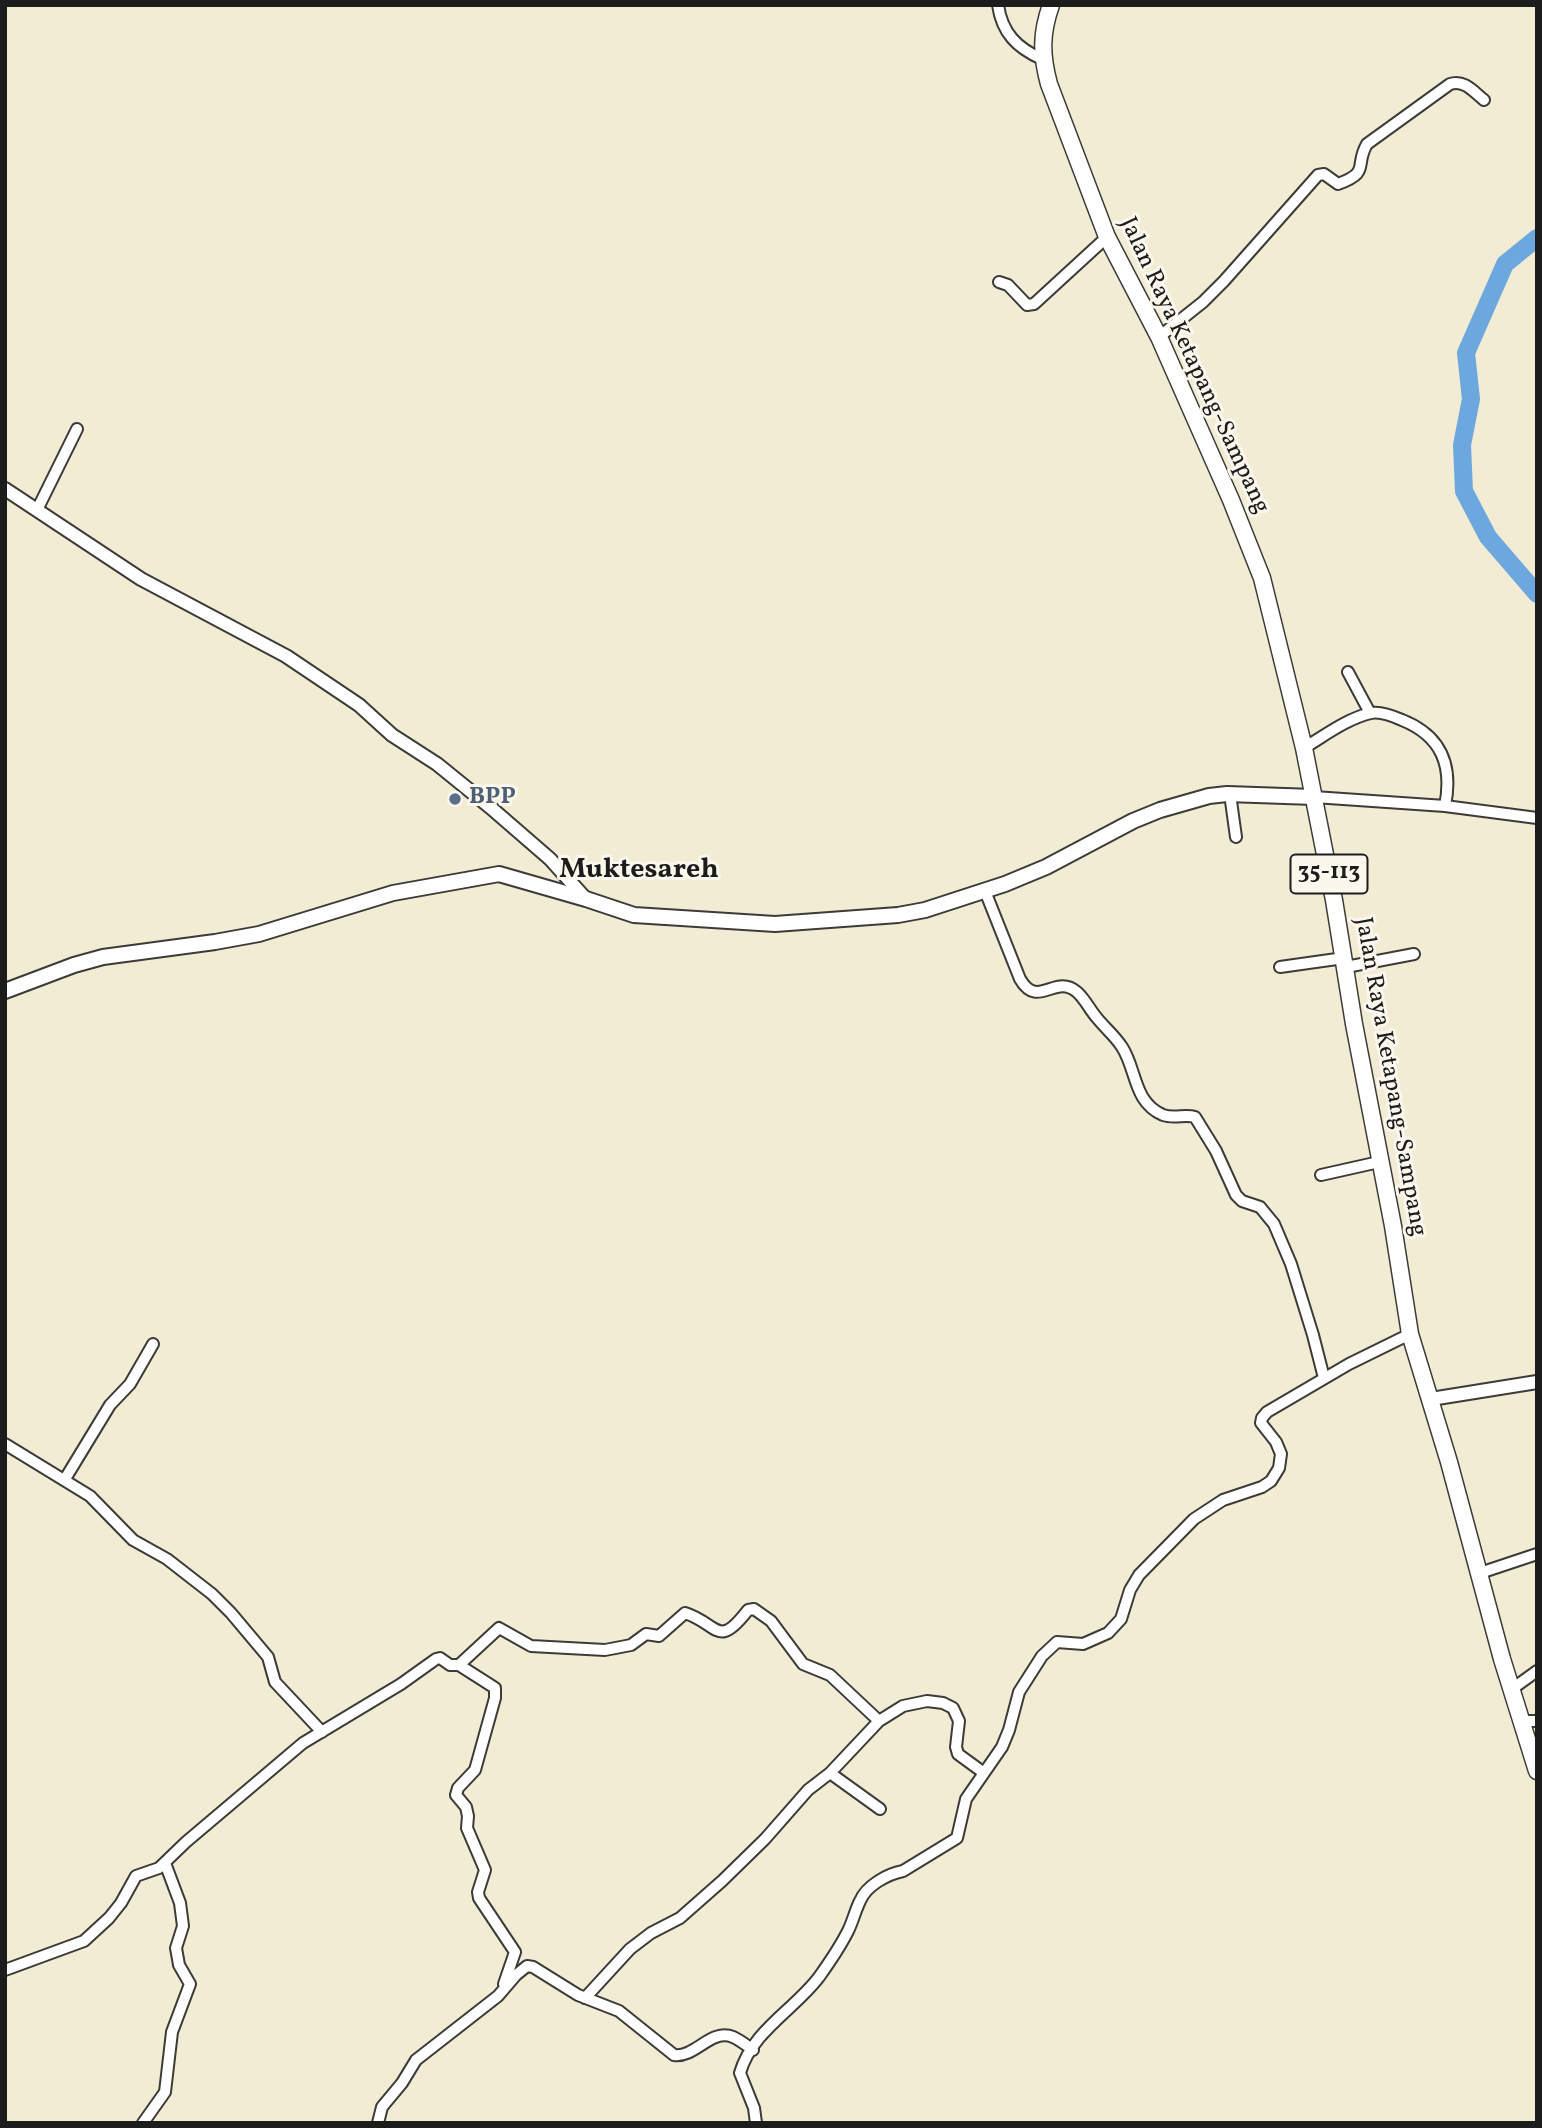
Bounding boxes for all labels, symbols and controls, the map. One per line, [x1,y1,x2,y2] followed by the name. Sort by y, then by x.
[1112,213,1274,519] street label: Jalan Raya Ketapang-Sampang
[469,785,516,813] place label: BPP
[447,791,463,807] marker: BPP
[1290,854,1368,894] road number: 35-113
[559,855,719,889] district label: Muktesareh
[1347,915,1431,1239] street label: Jalan Raya Ketapang-Sampang

